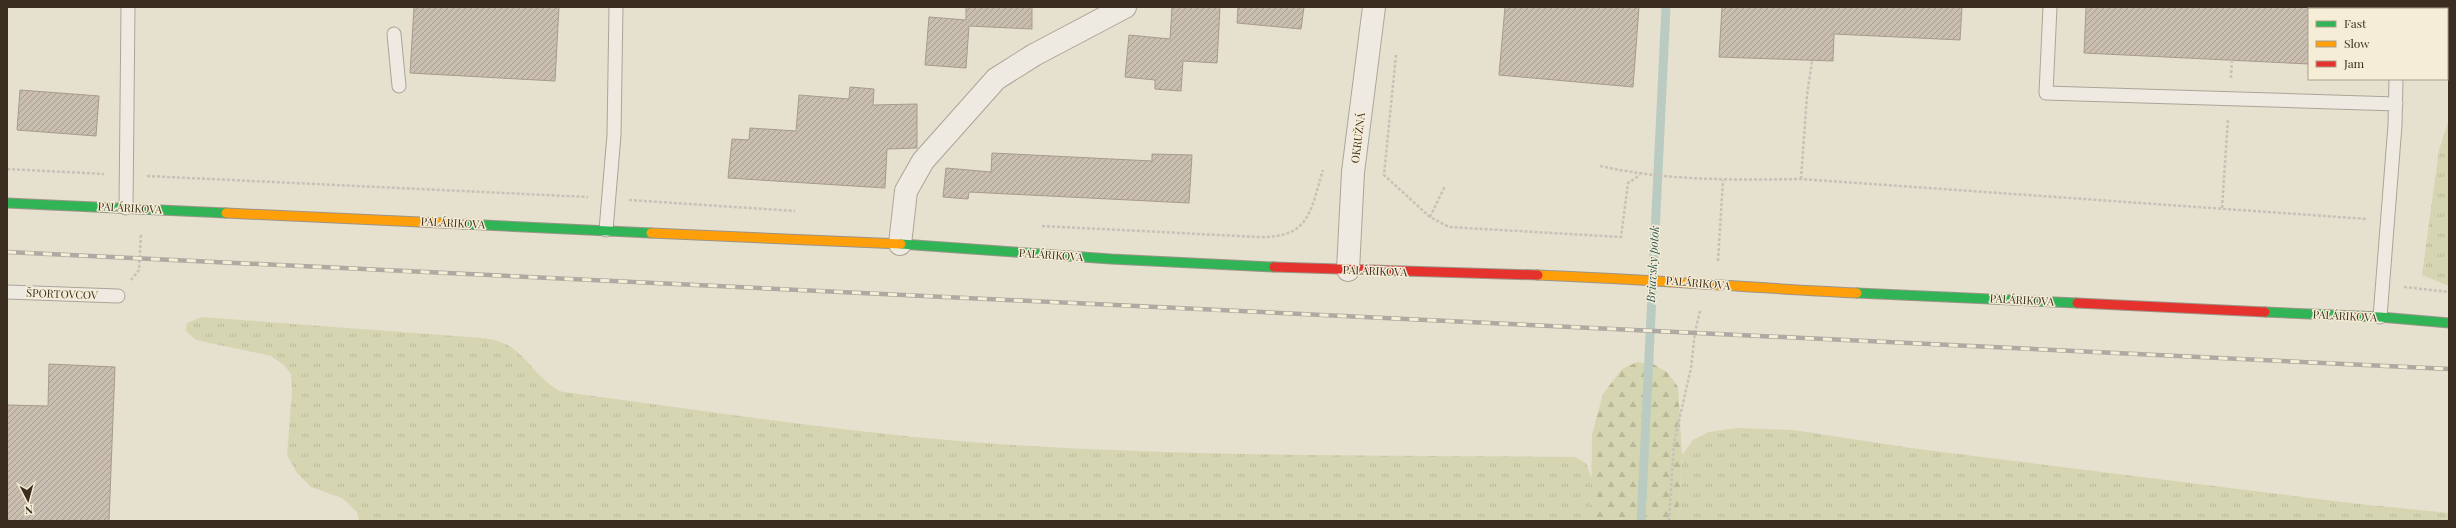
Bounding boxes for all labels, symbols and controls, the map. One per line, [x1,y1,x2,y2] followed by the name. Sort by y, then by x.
[2308,8,2448,80] legend
[2344,15,2367,31] text: Fast
[2344,35,2370,51] text: Slow
[2343,55,2365,71] text: Jam
[1347,112,1368,164] street label: OKRUŽNÁ
[97,198,163,217] street label: PALÁRIKOVA
[420,213,486,232] street label: PALÁRIKOVA
[1642,225,1662,304] water label: Briavsky potok
[1018,245,1084,264] street label: PALÁRIKOVA
[1343,262,1408,279] street label: PALÁRIKOVA
[1665,272,1731,293] street label: PALÁRIKOVA
[26,285,98,302] street label: ŠPORTOVCOV
[1989,290,2055,309] street label: PALÁRIKOVA
[2312,306,2378,325] street label: PALÁRIKOVA
[8,480,48,520] north arrow
[24,503,34,518] text: N

